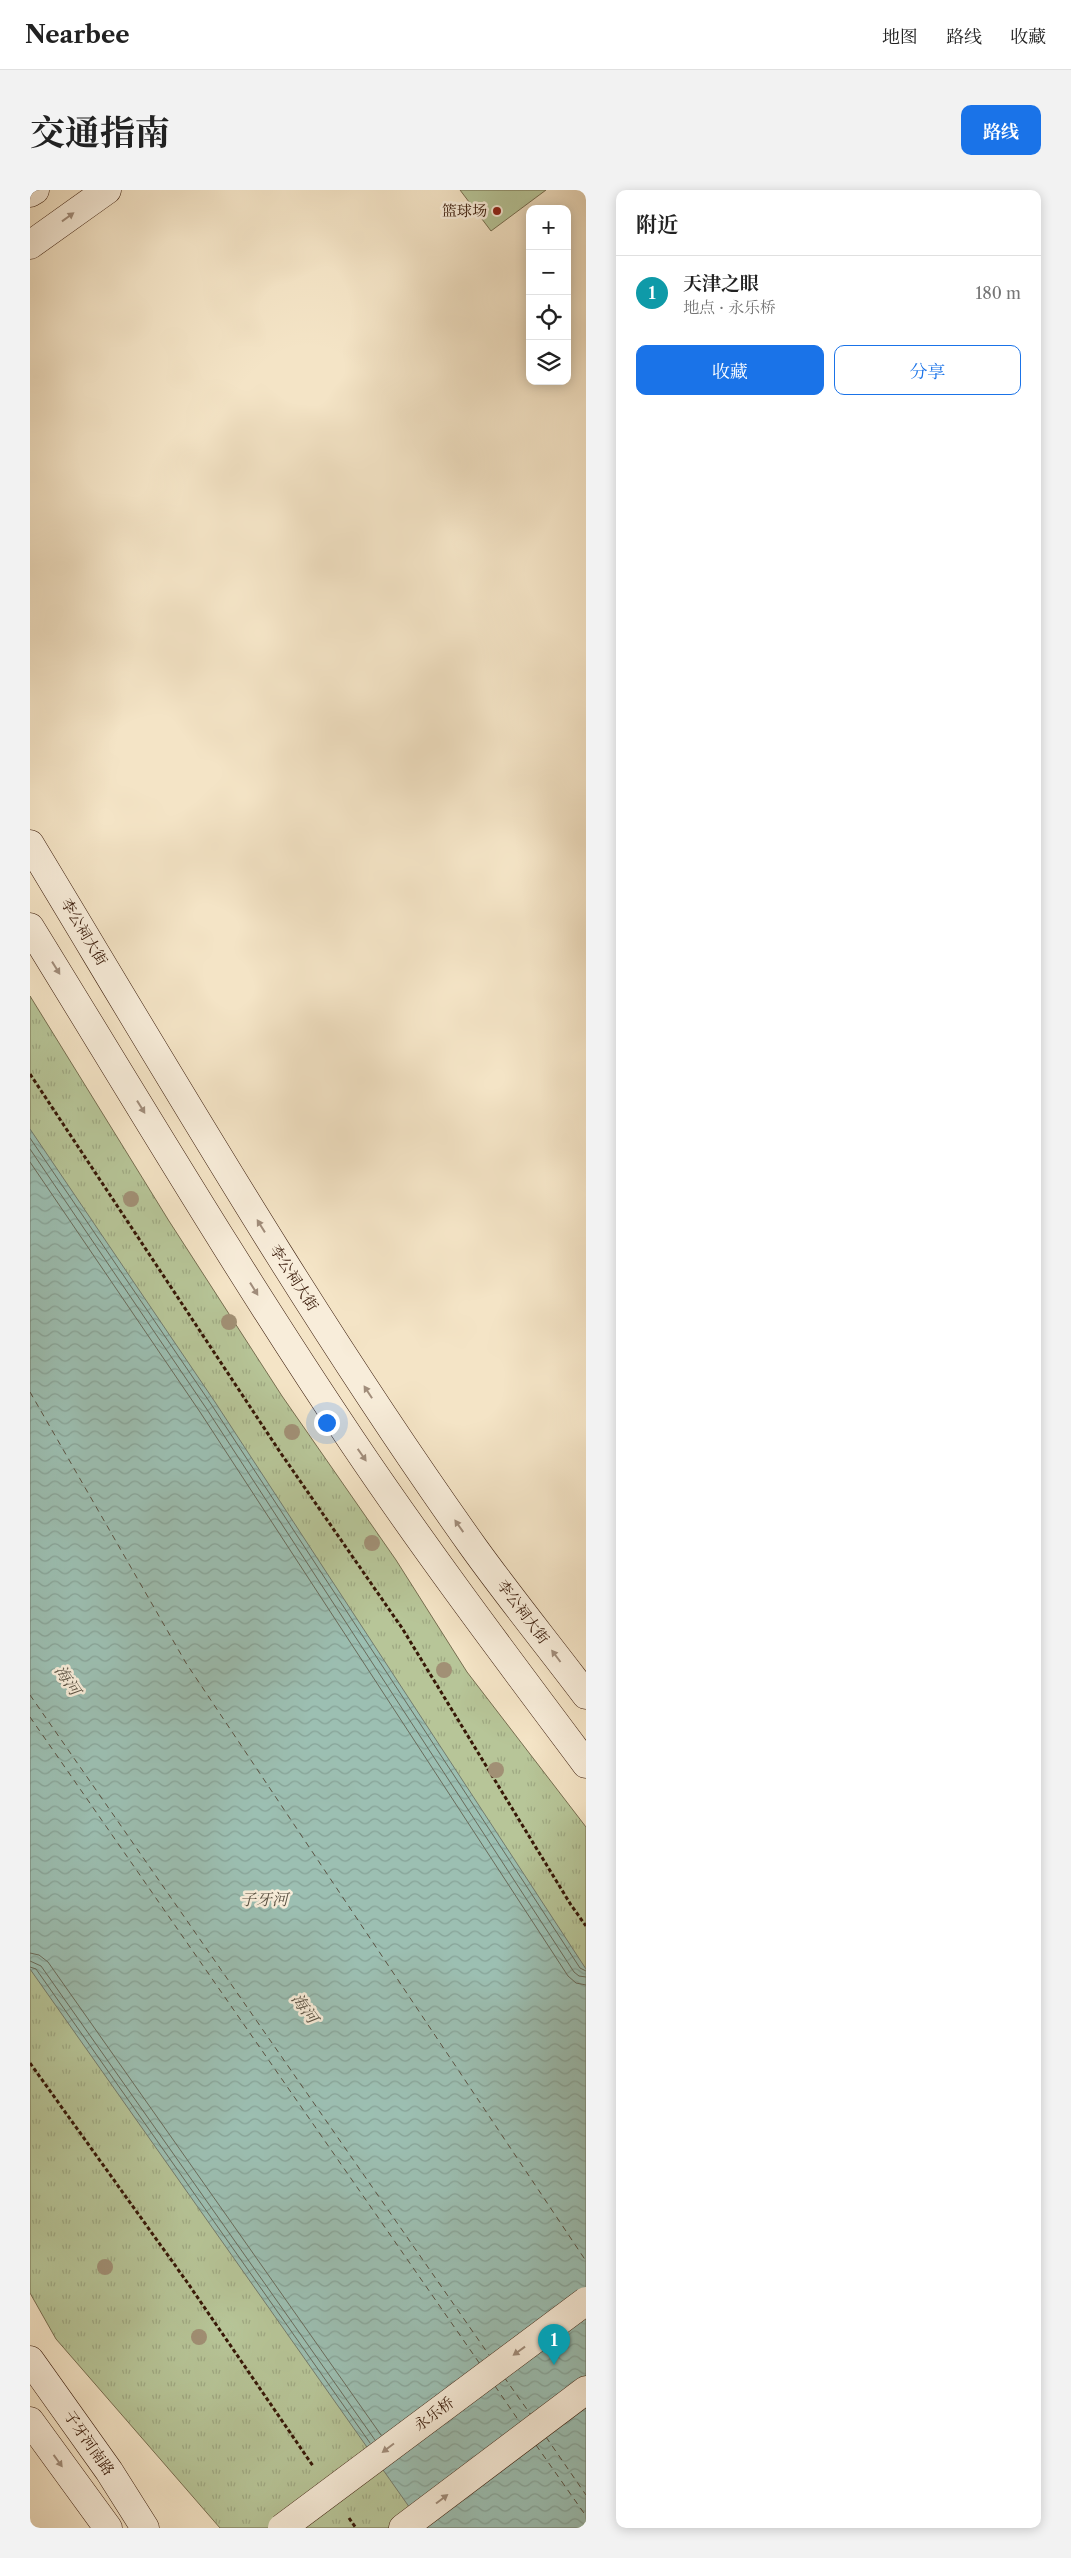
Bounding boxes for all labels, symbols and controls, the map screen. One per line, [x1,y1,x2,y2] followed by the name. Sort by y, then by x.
[25,20,130,49] text: Nearbee
[882,26,918,48] text: 地图
[946,26,982,48] text: 路线
[1010,26,1046,48] text: 收藏
[961,105,1041,155] button: 路线
[30,111,170,154] text: 交通指南
[442,201,487,220] place label: 篮球场
[491,205,503,217] marker: 篮球场
[526,205,571,385] map controls
[526,205,571,250] button: +
[61,212,75,222] one-way arrow
[636,212,678,237] text: 附近
[526,250,571,295] button: −
[683,272,759,295] text: 天津之眼
[648,283,656,303] text: 1
[975,283,1021,303] text: 180 m
[526,295,571,340] button: locate
[683,297,776,317] text: 地点 · 永乐桥
[526,340,571,385] button: layers
[636,345,824,395] button: 收藏
[834,345,1021,395] button: 分享
[57,895,112,969] street label: 李公祠大街
[51,962,60,975] one-way arrow
[136,1100,145,1113] one-way arrow
[256,1219,265,1232] one-way arrow
[266,1241,323,1314] street label: 李公祠大街
[250,1283,259,1296] one-way arrow
[363,1385,373,1398] one-way arrow
[314,1410,340,1436] your location
[357,1448,367,1461] one-way arrow
[454,1519,464,1533] one-way arrow
[493,1576,554,1647] street label: 李公祠大街
[551,1650,562,1663] one-way arrow
[51,1661,87,1701] water label: 海河
[240,1889,291,1909] water label: 子牙河
[288,1989,324,2029] water label: 海河
[538,2324,570,2365] pin: 1
[512,2346,526,2356] one-way arrow
[410,2392,457,2435] street label: 永乐桥
[60,2407,119,2479] street label: 子牙河南路
[381,2443,395,2453] one-way arrow
[53,2454,63,2467] one-way arrow
[435,2494,449,2504] one-way arrow

